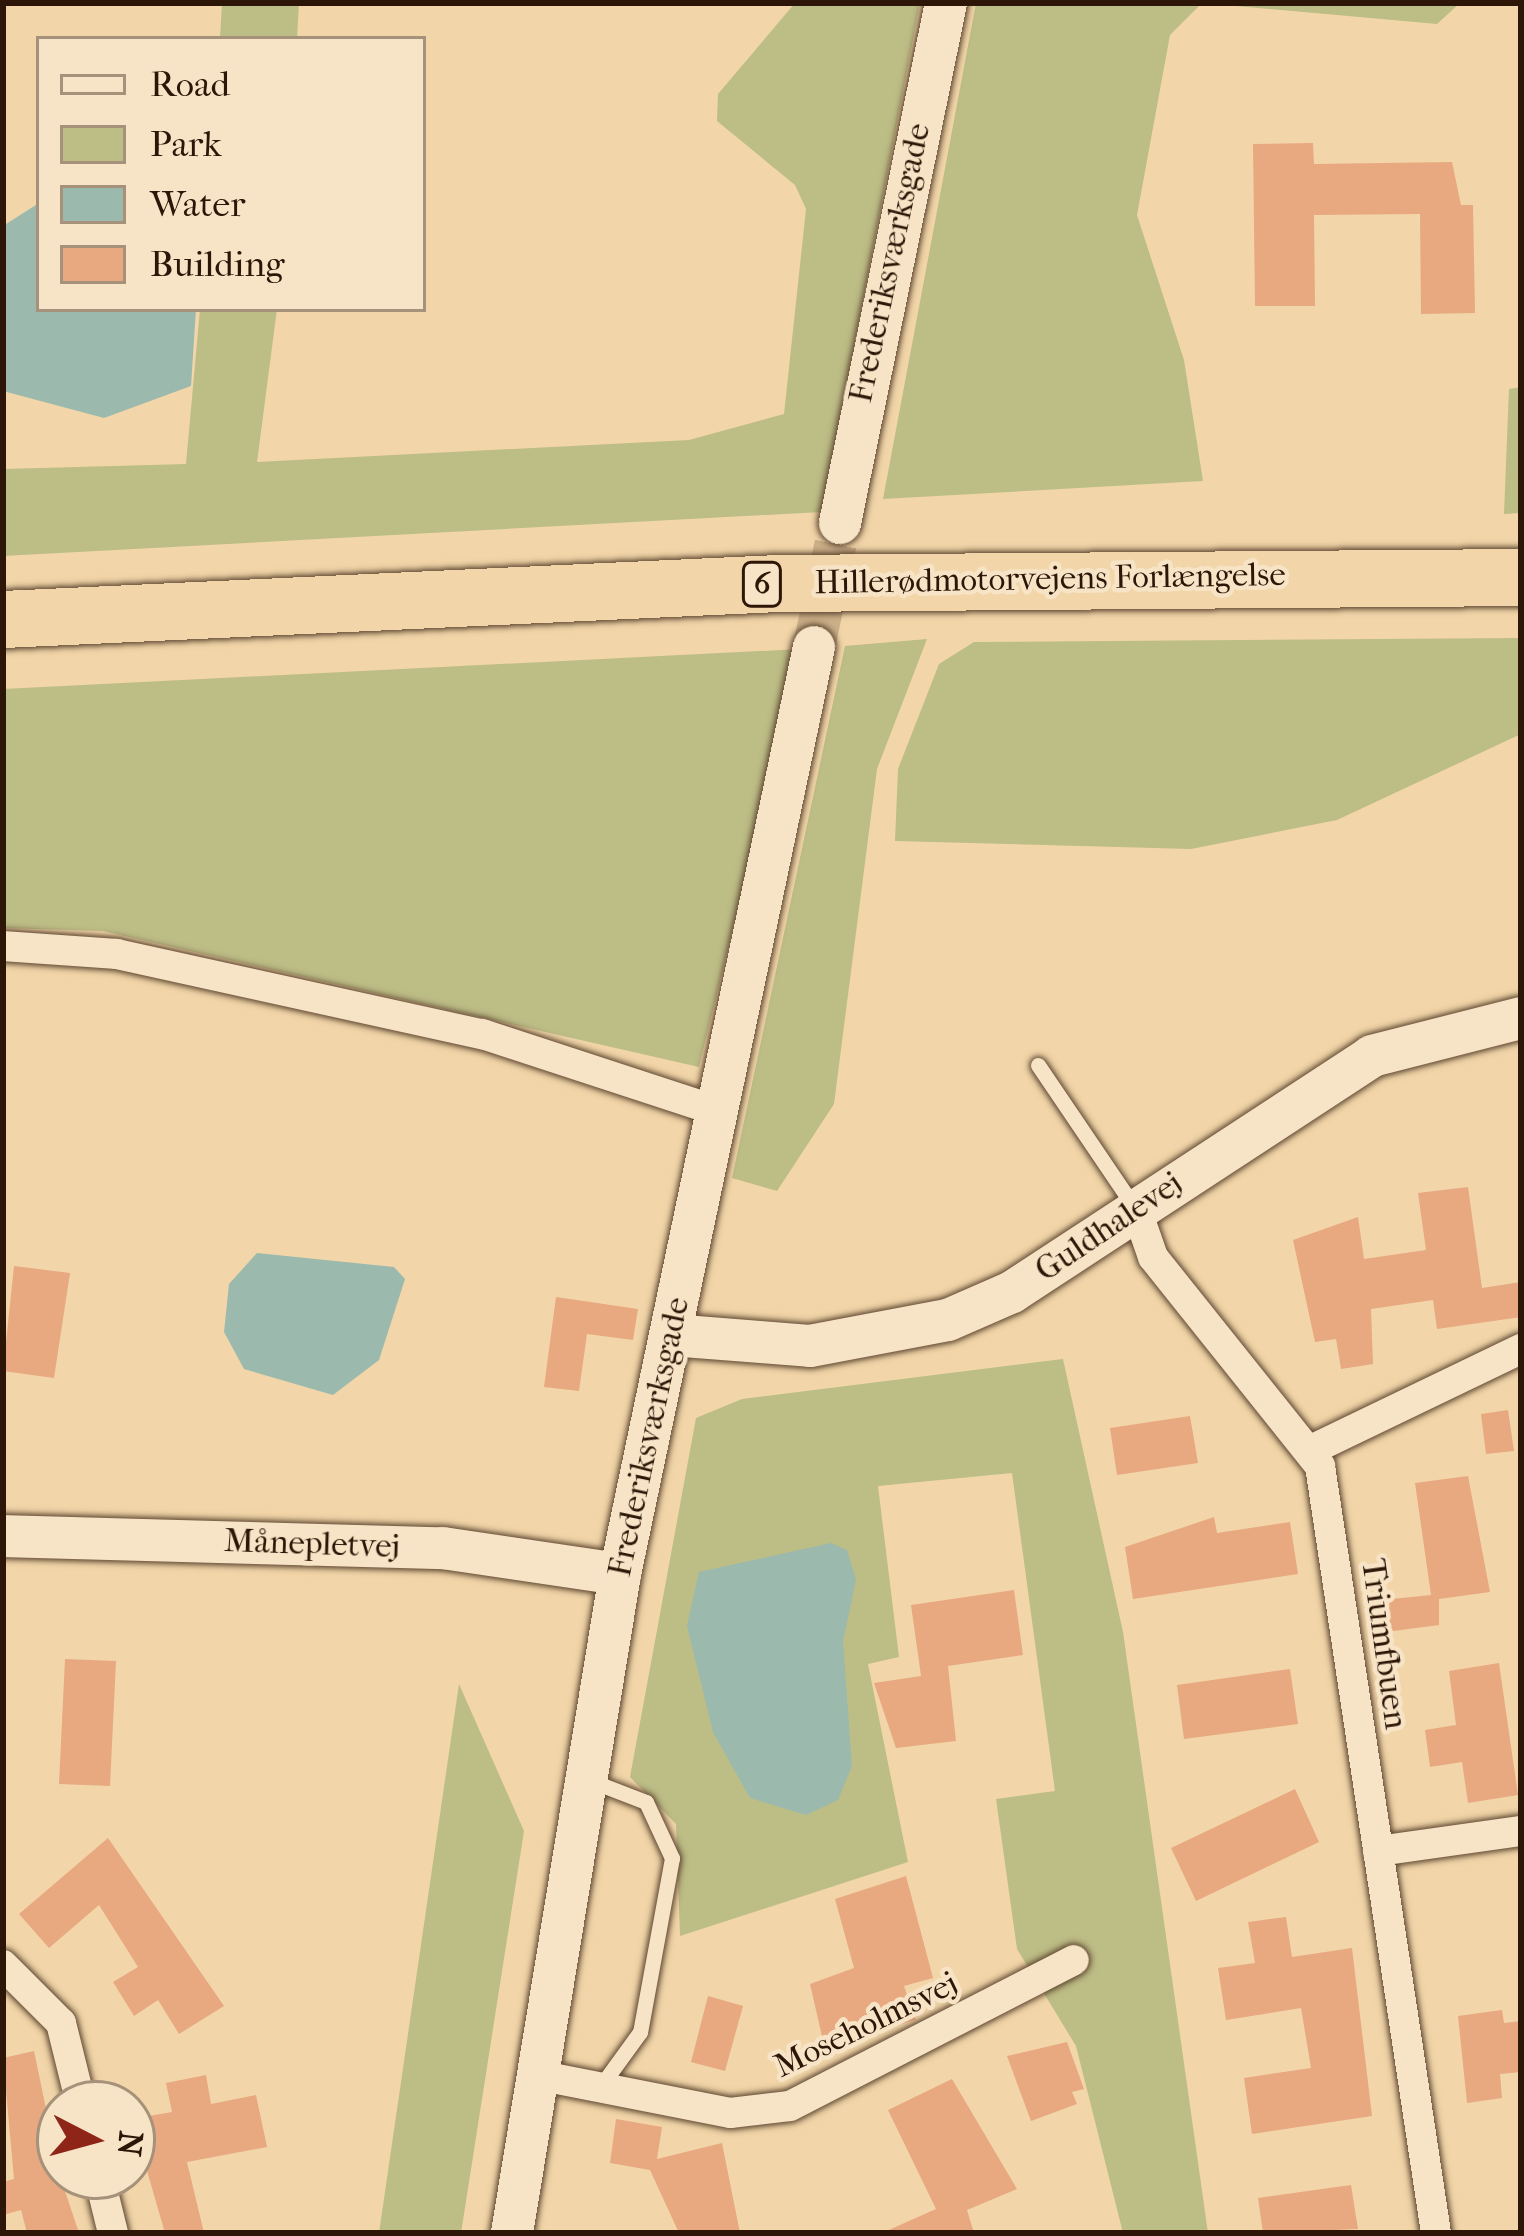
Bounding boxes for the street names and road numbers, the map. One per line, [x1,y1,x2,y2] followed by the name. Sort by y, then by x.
[841,120,939,406] street label: Frederiksværksgade
[814,555,1286,603] street label: Hillerødmotorvejens Forlængelse
[741,560,783,608] road number: 6
[1028,1164,1190,1290] street label: Guldhalevej
[600,1294,698,1580] street label: Frederiksværksgade
[223,1521,401,1567] street label: Månepletvej
[1352,1556,1416,1732] street label: Triumfbuen
[768,1964,964,2086] street label: Moseholmsvej

